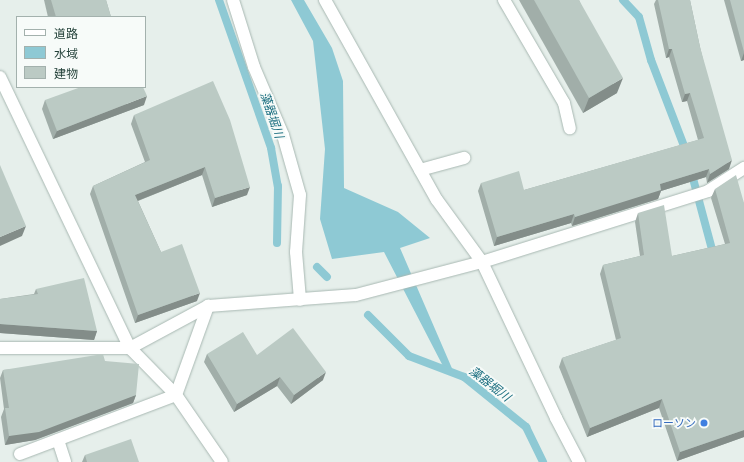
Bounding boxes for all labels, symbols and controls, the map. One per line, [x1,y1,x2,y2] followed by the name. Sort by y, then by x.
[16,16,146,88] legend
[54,26,78,41] text: 道路
[54,46,78,61] text: 水域
[54,66,78,81] text: 建物
[257,90,287,140] water label: 藻器堀川
[467,364,513,404] water label: 藻器堀川
[652,416,696,430] place label: ローソン
[699,418,709,428] marker: ローソン

